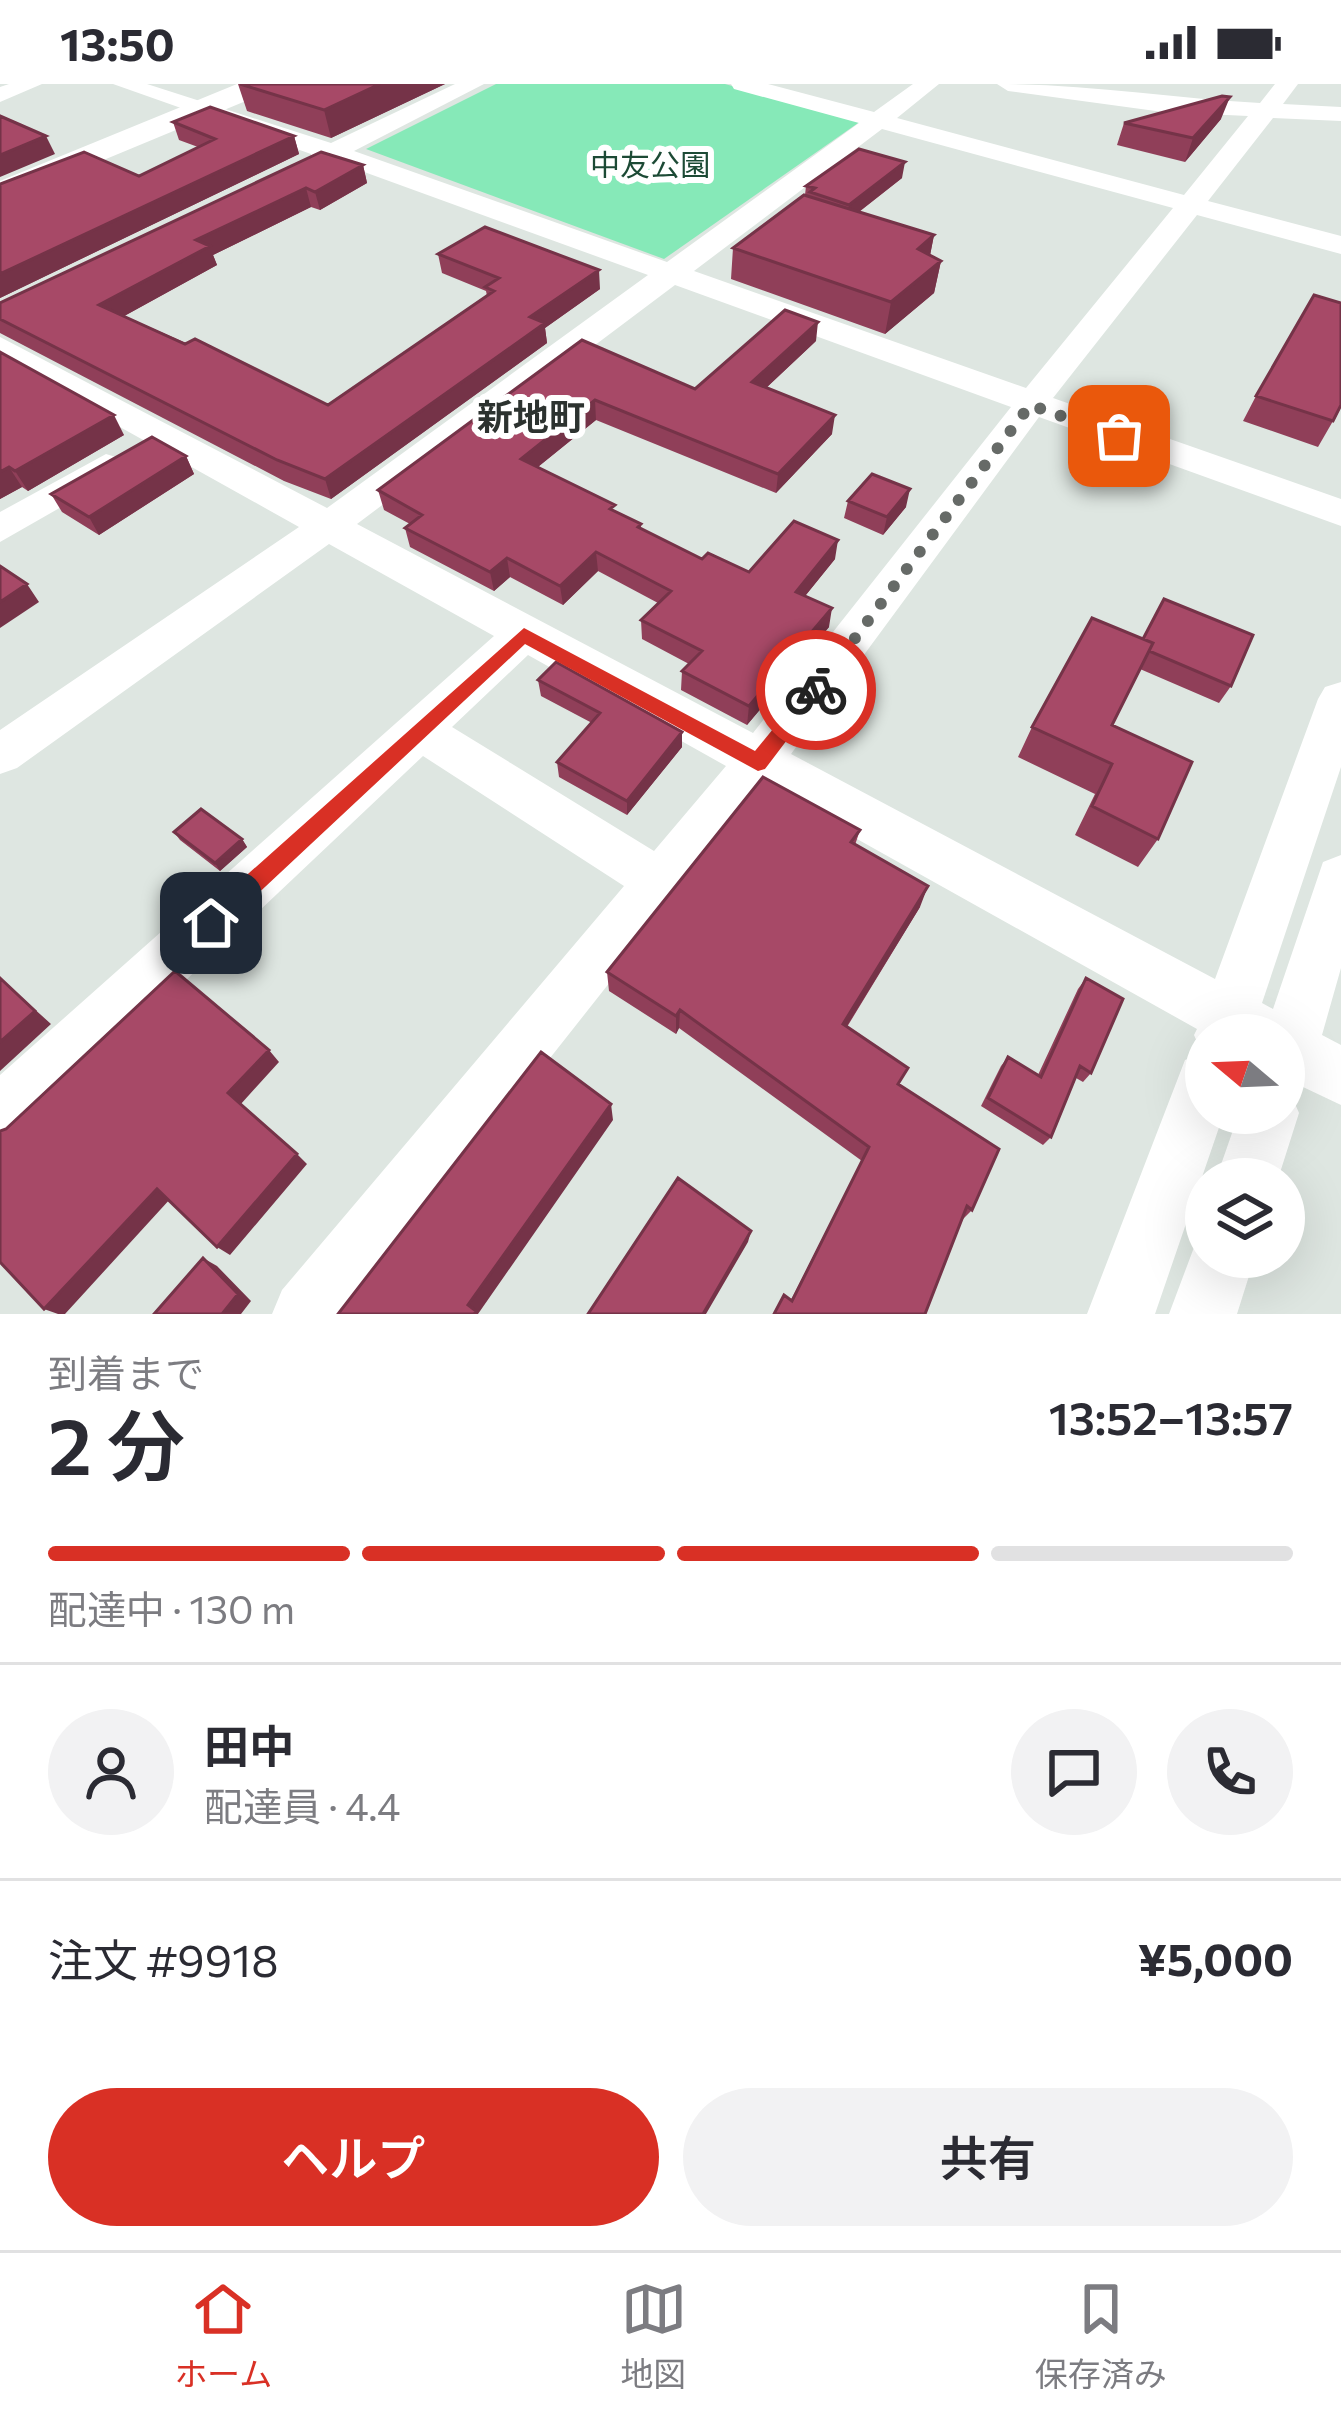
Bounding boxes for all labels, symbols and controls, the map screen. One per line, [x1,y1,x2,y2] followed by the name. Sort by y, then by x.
[60,15,175,70] text: 13:50
[590,145,710,182] park label: 中友公園
[1068,385,1170,487] pin
[477,393,585,437] district label: 新地町
[1086,403,1152,469] icon: bag
[756,630,876,750] courier
[783,657,849,723] icon: bike
[160,872,262,974] pin
[178,890,244,956] icon: home
[1185,1014,1305,1134] north arrow
[1185,1014,1305,1278] map controls
[1185,1158,1305,1278] button: layers
[48,1348,204,1396] text: 到着まで
[1049,1389,1293,1444] text: 13:52–13:57
[48,1396,185,1491] text: 2 分
[48,1584,295,1632] text: 配達中 · 130 m
[48,1709,174,1835] button: person
[1011,1709,1137,1835] button: chat
[1167,1709,1293,1835] button: phone
[204,1717,294,1772] text: 田中
[204,1781,400,1829] text: 配達員 · 4.4
[1138,1930,1293,1985] text: ¥5,000
[48,1931,279,1986] text: 注文 #9918
[48,2088,659,2226] button: ヘルプ
[683,2088,1293,2226] button: 共有
[174,2276,272,2396] tab: ホーム
[621,2276,687,2396] tab: 地図
[1035,2276,1167,2396] tab: 保存済み

